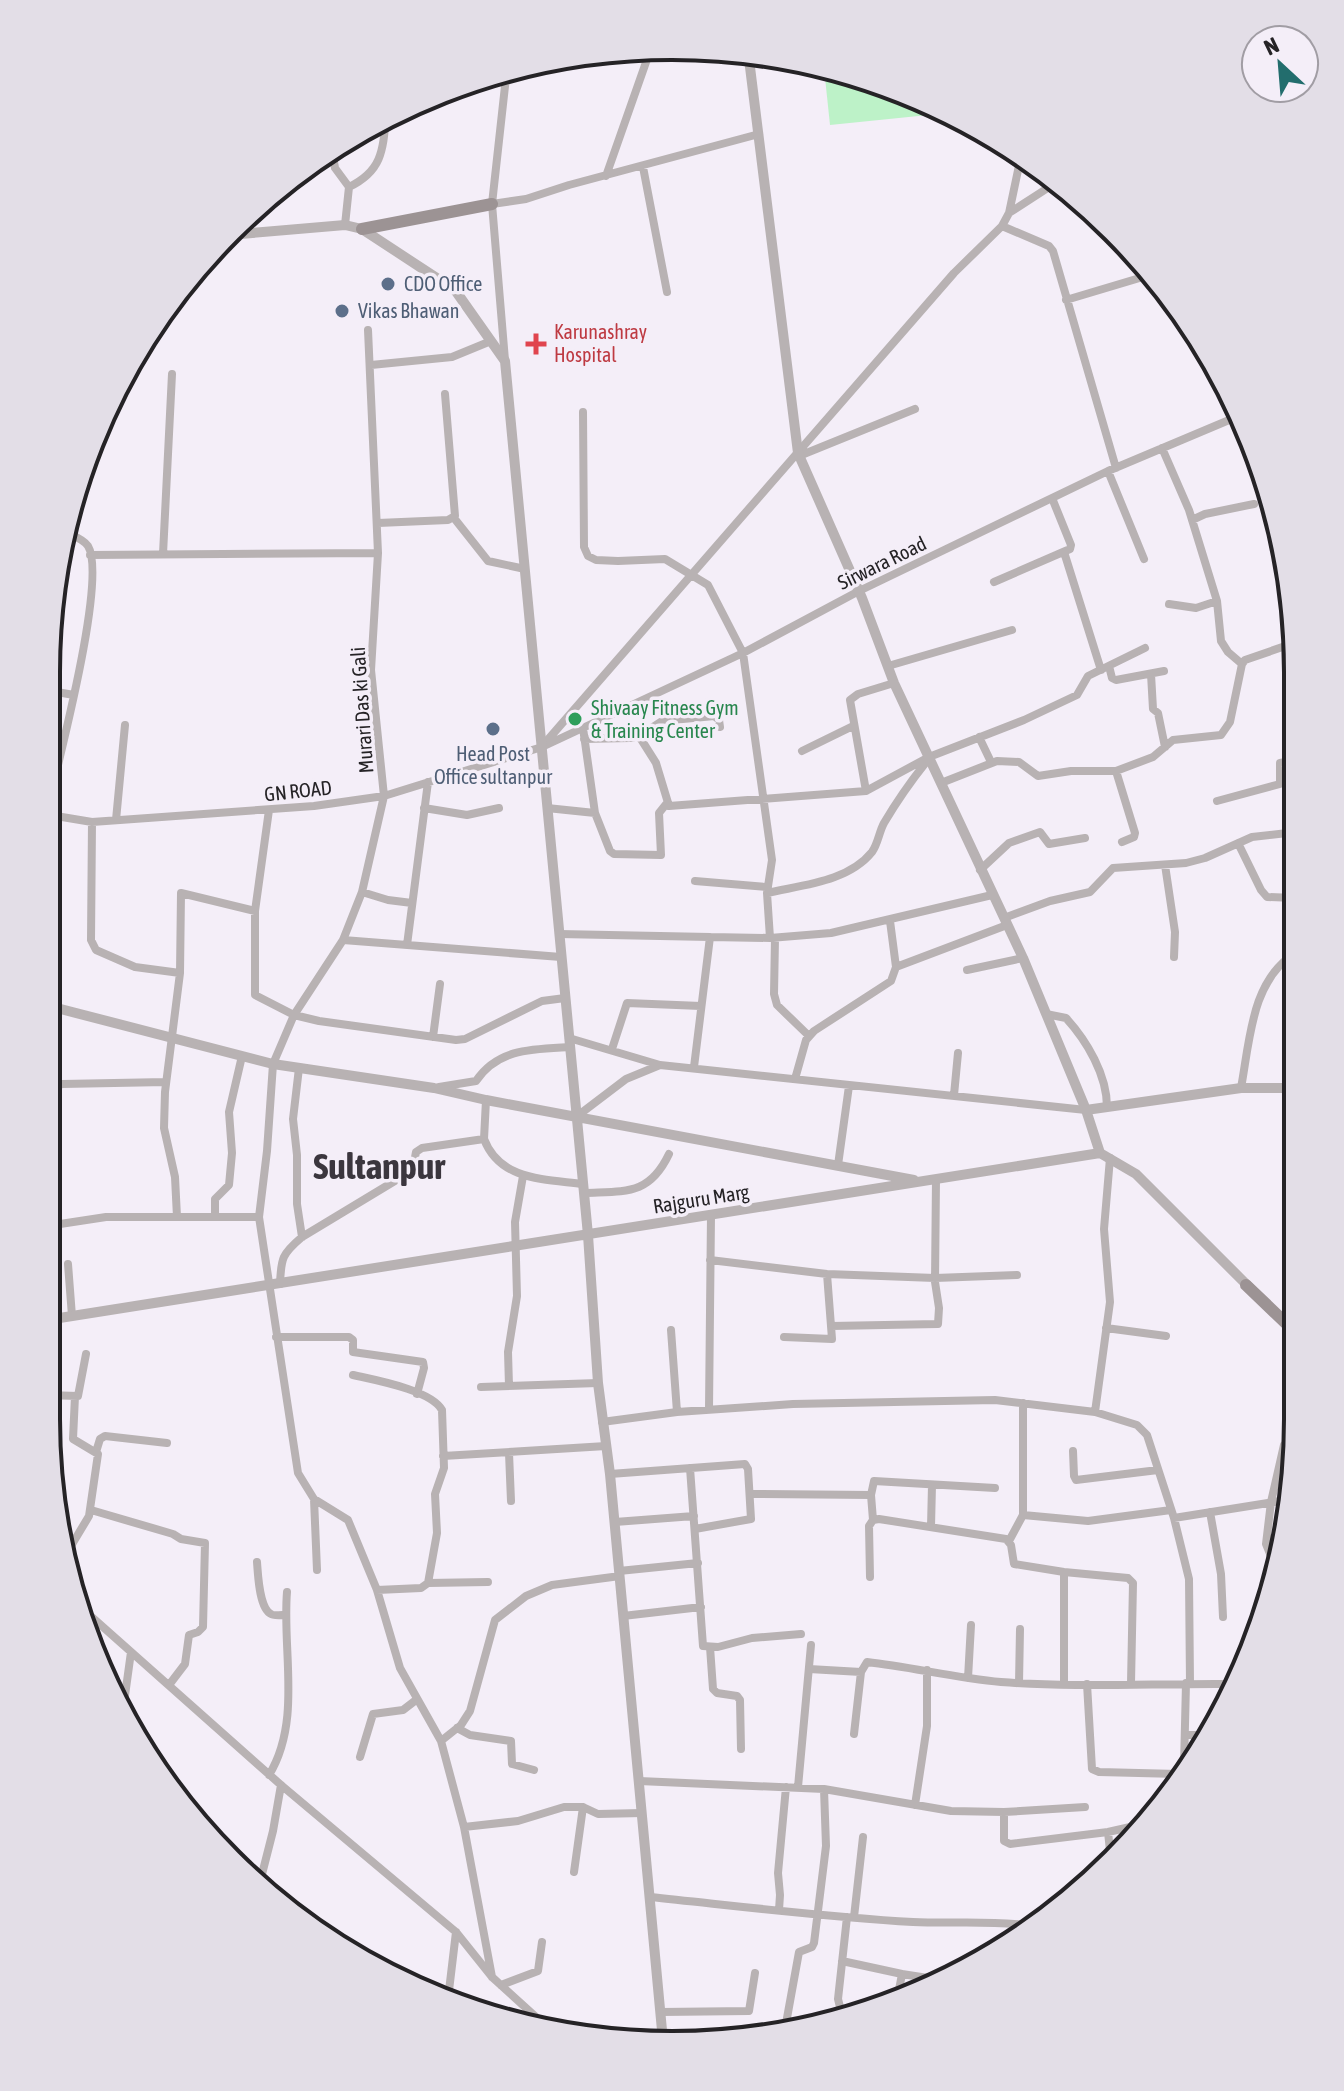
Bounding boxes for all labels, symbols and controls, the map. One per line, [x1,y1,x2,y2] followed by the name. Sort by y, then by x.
[1240,24,1320,104] north arrow
[1260,31,1283,61] text: N
[404,272,482,295] place label: CDO Office
[379,275,397,293] marker: CDO Office
[358,299,460,322] place label: Vikas Bhawan
[333,302,351,320] marker: Vikas Bhawan
[554,320,647,366] place label: Karunashray Hospital
[525,333,547,355] marker: Karunashray Hospital
[834,531,930,594] street label: Sirwara Road
[346,646,377,774] street label: Murari Das ki Gali
[591,696,739,742] place label: Shivaay Fitness Gym & Training Center
[566,710,584,728] marker: Shivaay Fitness Gym & Training Center
[484,720,502,738] marker: Head Post Office sultanpur
[434,742,553,788] place label: Head Post Office sultanpur
[263,776,333,805] street label: GN ROAD
[313,1145,446,1187] district label: Sultanpur
[651,1179,751,1217] street label: Rajguru Marg

